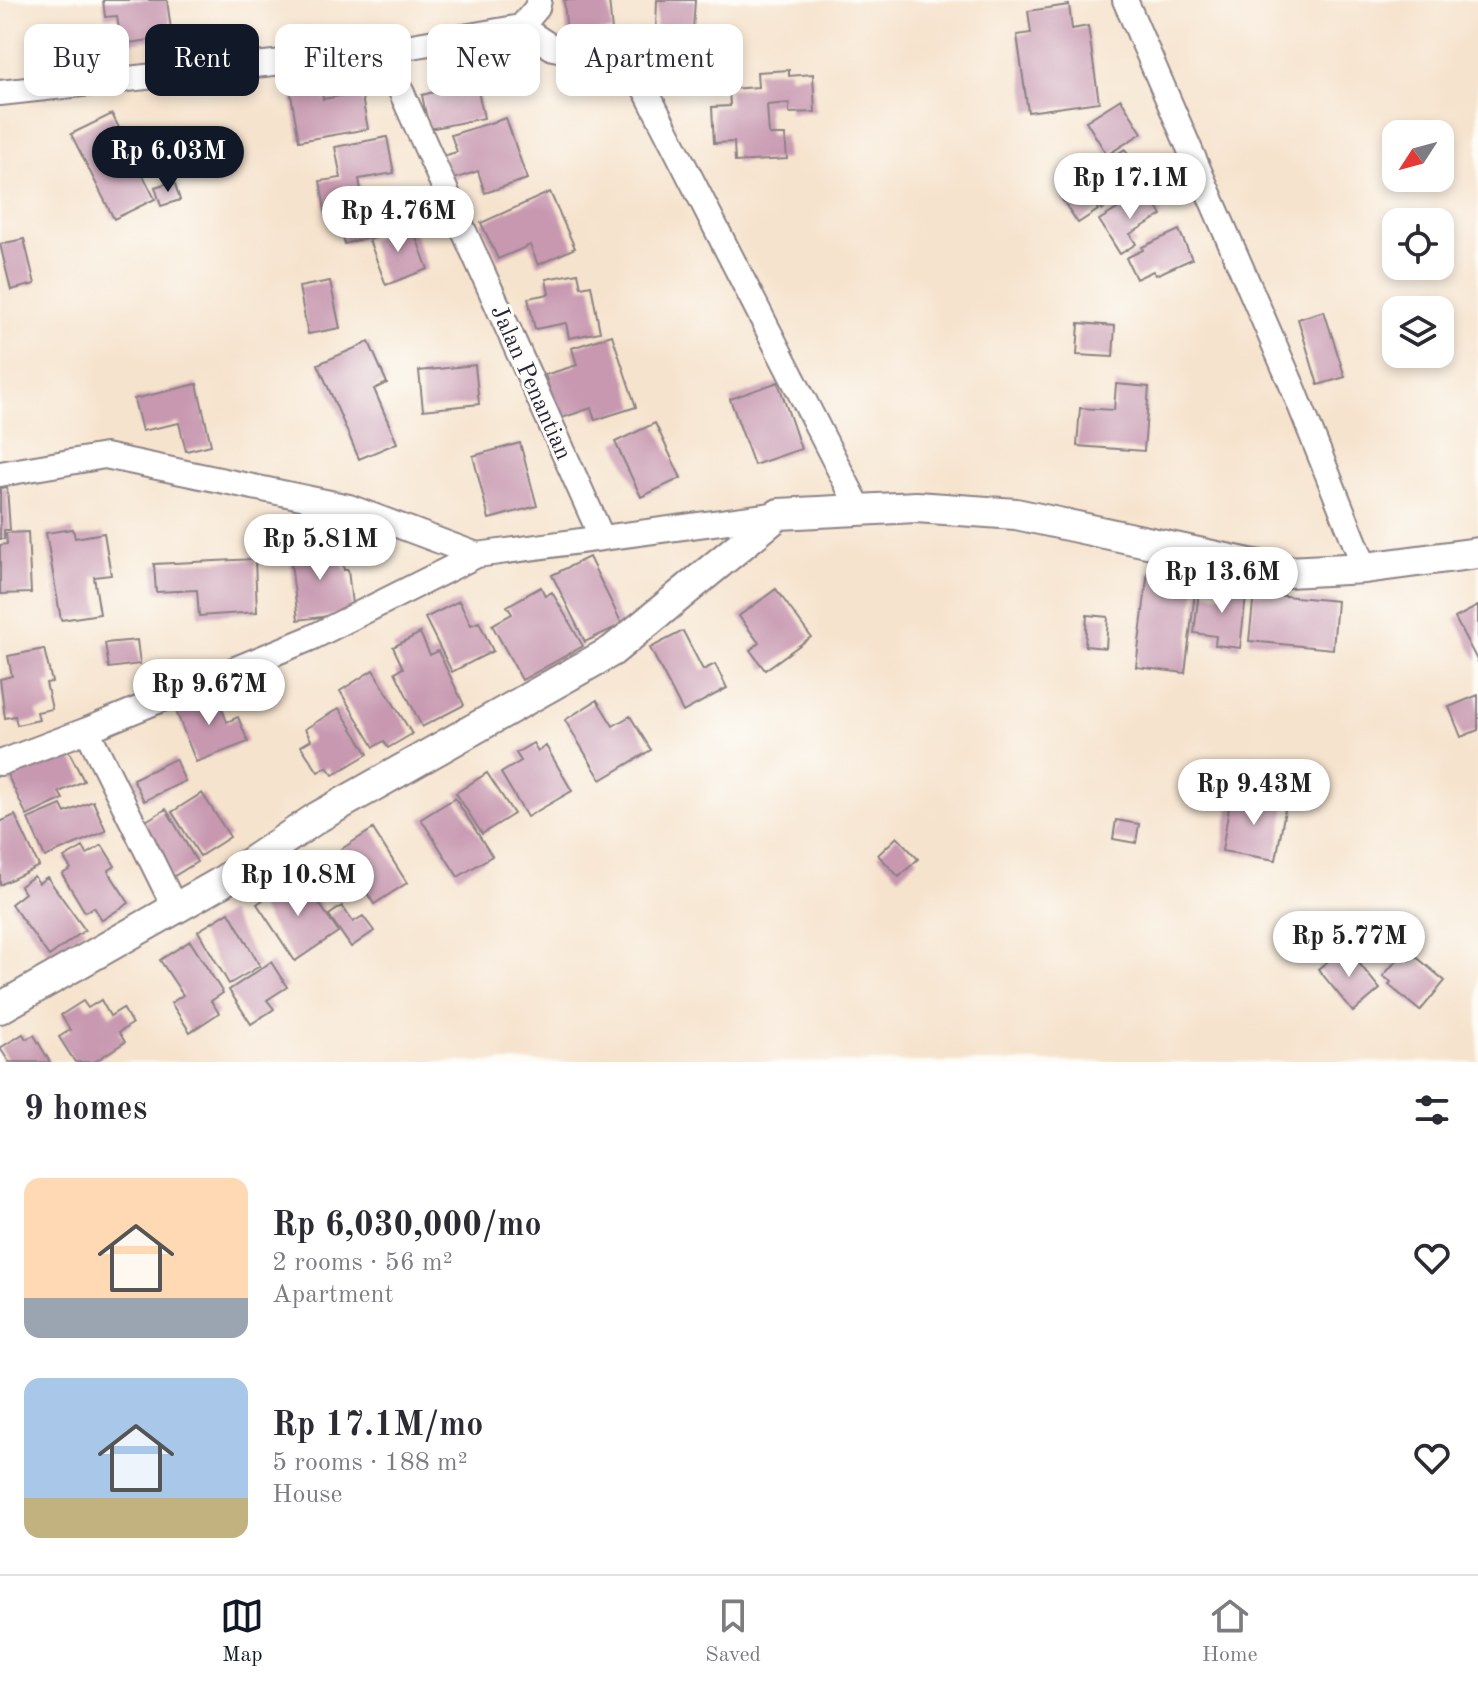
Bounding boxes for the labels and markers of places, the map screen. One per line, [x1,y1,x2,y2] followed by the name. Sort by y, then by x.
[85,126,251,194] pin: Rp 6.03M
[1047,153,1213,221] pin: Rp 17.1M
[315,186,481,254] pin: Rp 4.76M
[237,514,403,582] pin: Rp 5.81M
[1139,547,1305,615] pin: Rp 13.6M
[126,659,292,727] pin: Rp 9.67M
[1171,759,1337,827] pin: Rp 9.43M
[215,850,381,918] pin: Rp 10.8M
[1266,911,1432,979] pin: Rp 5.77M

